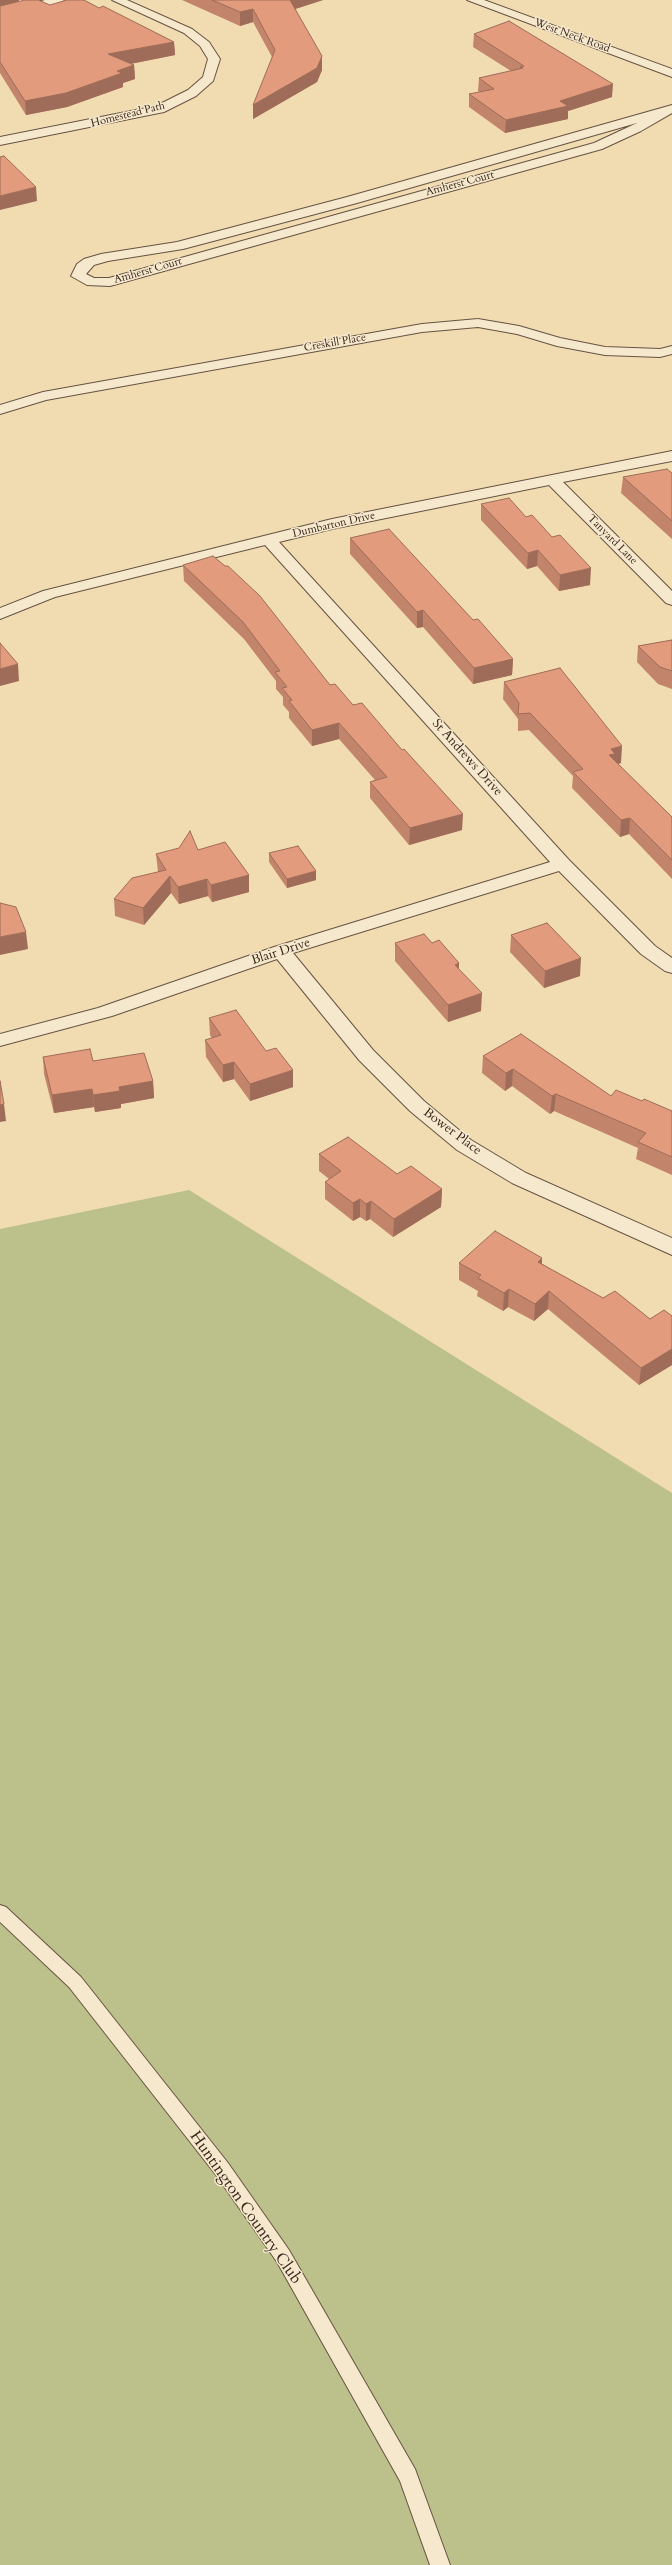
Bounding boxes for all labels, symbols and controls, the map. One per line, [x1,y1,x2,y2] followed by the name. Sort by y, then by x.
[532,16,612,56] street label: West Neck Road
[90,99,166,131] street label: Homestead Path
[424,169,496,199] street label: Amherst Court
[112,255,184,287] street label: Amherst Court
[303,331,367,355] street label: Creskill Place
[292,509,376,541] street label: Dumbarton Drive
[584,512,640,568] street label: Tanyard Lane
[428,716,506,800] street label: St Andrews Drive
[250,935,312,969] street label: Blair Drive
[420,1105,484,1159] street label: Bower Place
[185,2128,305,2288] street label: Huntington Country Club

